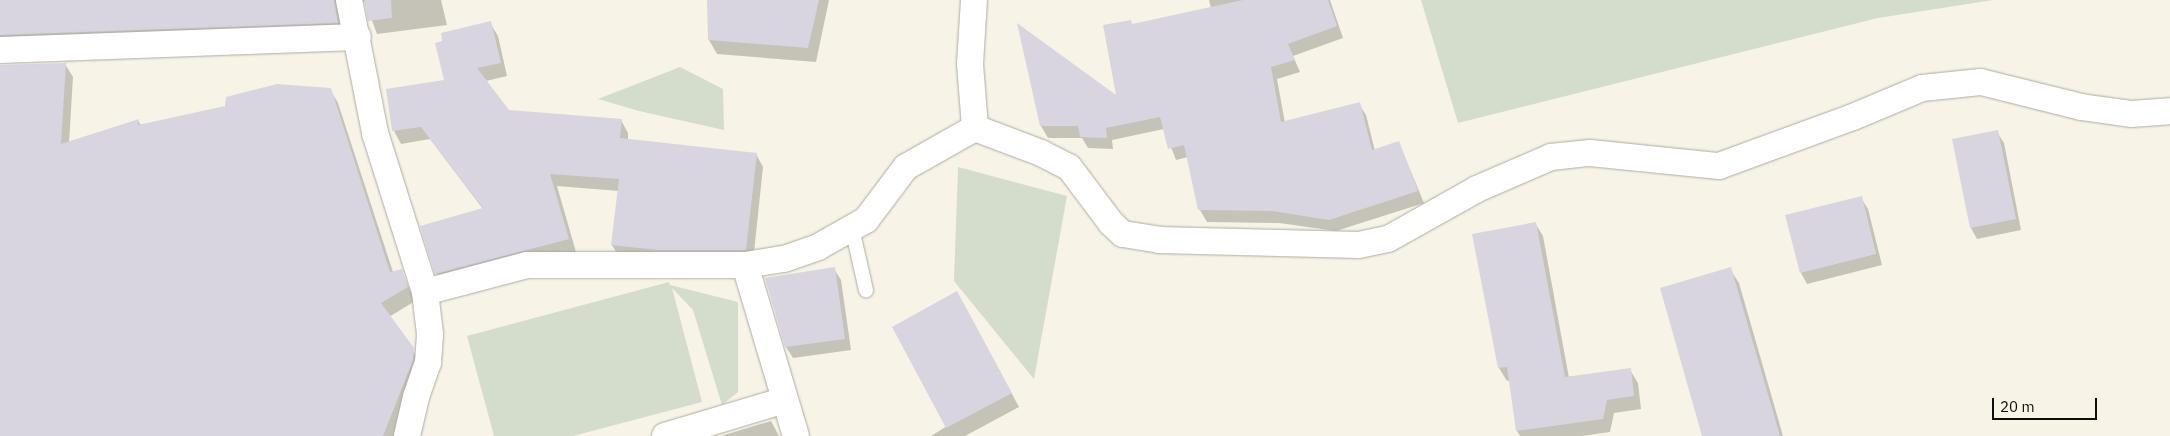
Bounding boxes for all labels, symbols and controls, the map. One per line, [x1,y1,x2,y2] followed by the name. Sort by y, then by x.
[1995,388,2100,420] scale bar
[2000,397,2035,416] text: 20 m

